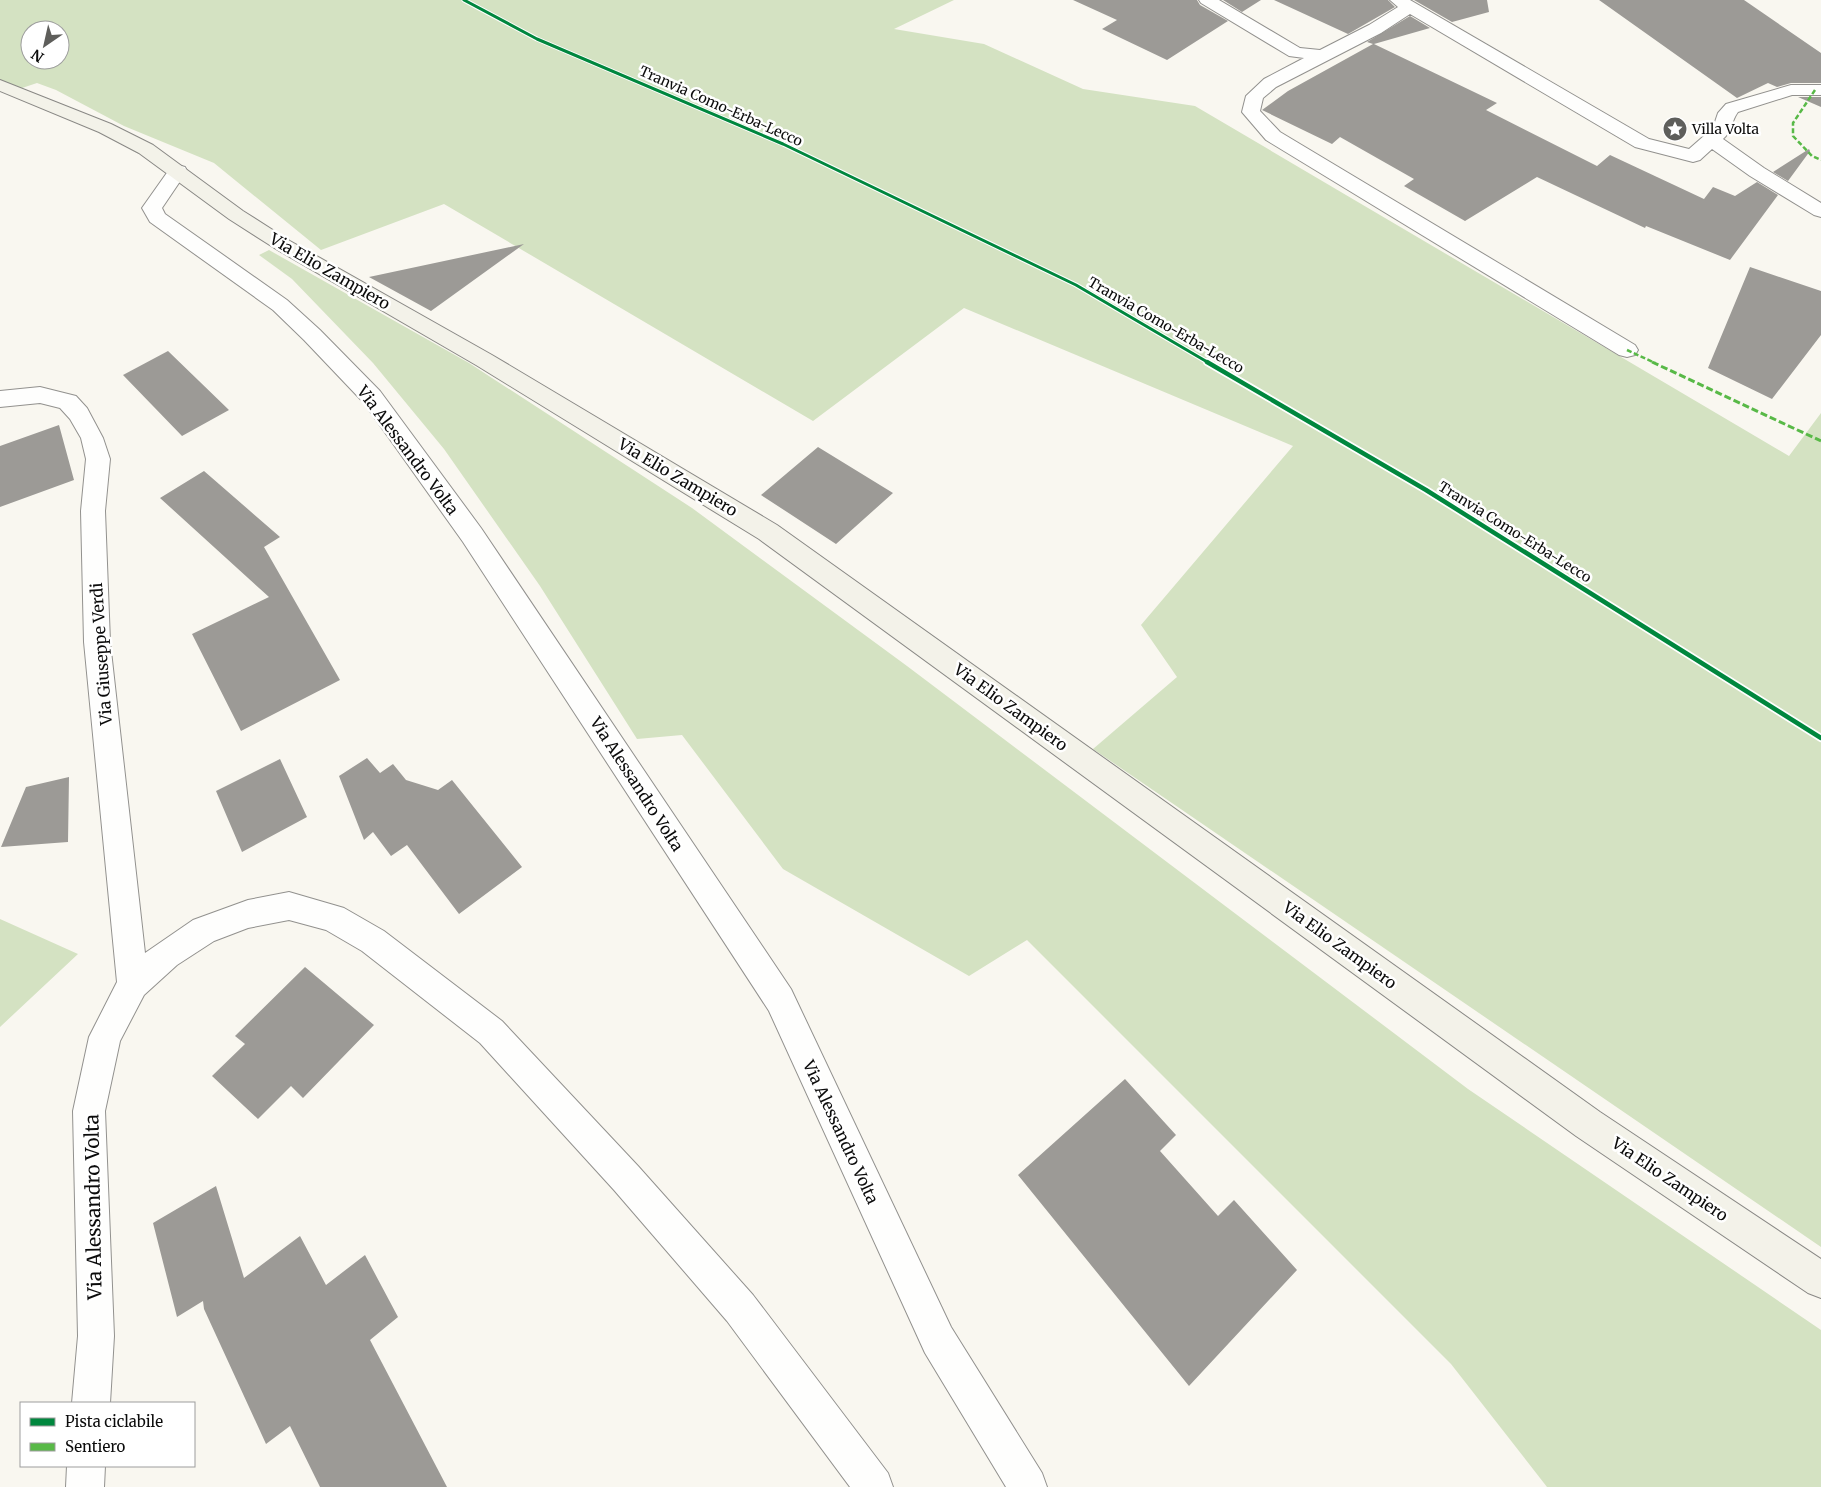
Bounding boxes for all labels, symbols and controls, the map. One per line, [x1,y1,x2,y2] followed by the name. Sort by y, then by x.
[20,20,70,70] north arrow
[28,45,47,66] text: N
[636,62,806,150] street label: Tranvia Como-Erba-Lecco
[1662,116,1688,142] place icon: Villa Volta
[1691,120,1760,138] place label: Villa Volta
[265,228,394,314] street label: Via Elio Zampiero
[1085,273,1247,377] street label: Tranvia Como-Erba-Lecco
[352,381,463,519] street label: Via Alessandro Volta
[614,433,741,521] street label: Via Elio Zampiero
[1435,477,1595,587] street label: Tranvia Como-Erba-Lecco
[86,582,116,727] street label: Via Giuseppe Verdi
[949,658,1072,755] street label: Via Elio Zampiero
[586,712,688,855] street label: Via Alessandro Volta
[1278,896,1401,993] street label: Via Elio Zampiero
[798,1056,883,1207] street label: Via Alessandro Volta
[79,1114,107,1301] street label: Via Alessandro Volta
[1607,1132,1732,1225] street label: Via Elio Zampiero
[20,1402,195,1467] legend
[65,1412,163,1431] text: Pista ciclabile
[65,1437,126,1456] text: Sentiero

